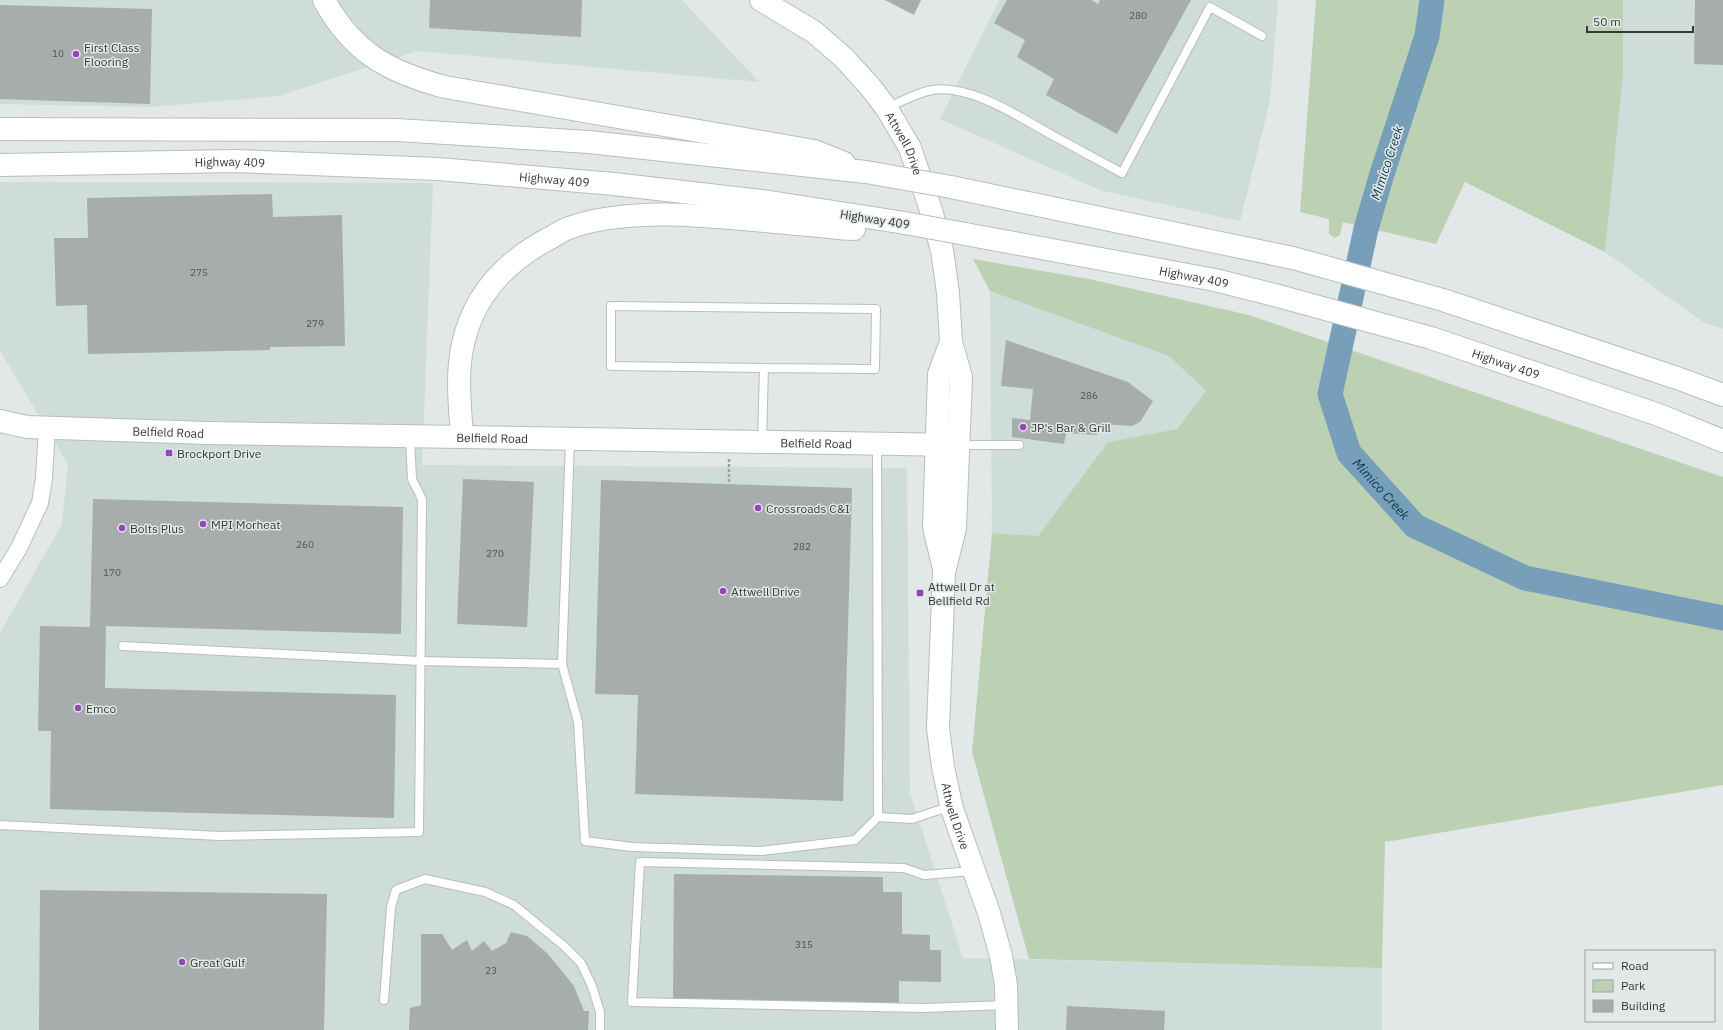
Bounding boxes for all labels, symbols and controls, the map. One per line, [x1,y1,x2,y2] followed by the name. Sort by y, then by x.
[1587,8,1693,34] scale bar
[1129,9,1147,22] house number: 280
[1593,14,1621,29] text: 50 m
[84,40,140,69] place label: First Class Flooring
[52,47,64,60] house number: 10
[71,49,81,59] marker: First Class Flooring
[883,109,926,177] street label: Attwell Drive
[1367,123,1407,202] water label: Mimico Creek
[195,153,266,170] street label: Highway 409
[519,168,590,189] street label: Highway 409
[839,206,911,232] street label: Highway 409
[1158,262,1230,291] street label: Highway 409
[190,266,208,279] house number: 275
[306,317,324,330] house number: 279
[1470,345,1542,382] street label: Highway 409
[1080,389,1098,402] house number: 286
[1031,420,1111,435] place label: JP's Bar & Grill
[1018,422,1028,432] marker: JP's Bar & Grill
[132,423,204,440] street label: Belfield Road
[456,429,528,446] street label: Belfield Road
[780,435,852,451] street label: Belfield Road
[177,446,262,461] place label: Brockport Drive
[164,448,174,458] marker: Brockport Drive
[1349,455,1414,523] water label: Mimico Creek
[766,501,850,516] place label: Crossroads C&I
[753,503,763,513] marker: Crossroads C&I
[211,517,281,532] place label: MPI Morheat
[198,519,208,529] marker: MPI Morheat
[130,521,184,536] place label: Bolts Plus
[117,523,127,533] marker: Bolts Plus
[296,538,314,551] house number: 260
[793,540,811,553] house number: 282
[486,547,504,560] house number: 270
[103,566,121,579] house number: 170
[928,579,995,608] place label: Attwell Dr at Bellfield Rd
[731,584,800,599] place label: Attwell Drive
[718,586,728,596] marker: Attwell Drive
[915,588,925,598] marker: Attwell Dr at Bellfield Rd
[86,701,116,716] place label: Emco
[73,703,83,713] marker: Emco
[939,781,973,852] street label: Attwell Drive
[795,938,813,951] house number: 315
[1585,950,1715,1022] legend
[190,955,245,970] place label: Great Gulf
[177,957,187,967] marker: Great Gulf
[1621,958,1649,973] text: Road
[485,964,497,977] house number: 23
[1621,978,1646,993] text: Park
[1621,998,1666,1013] text: Building

